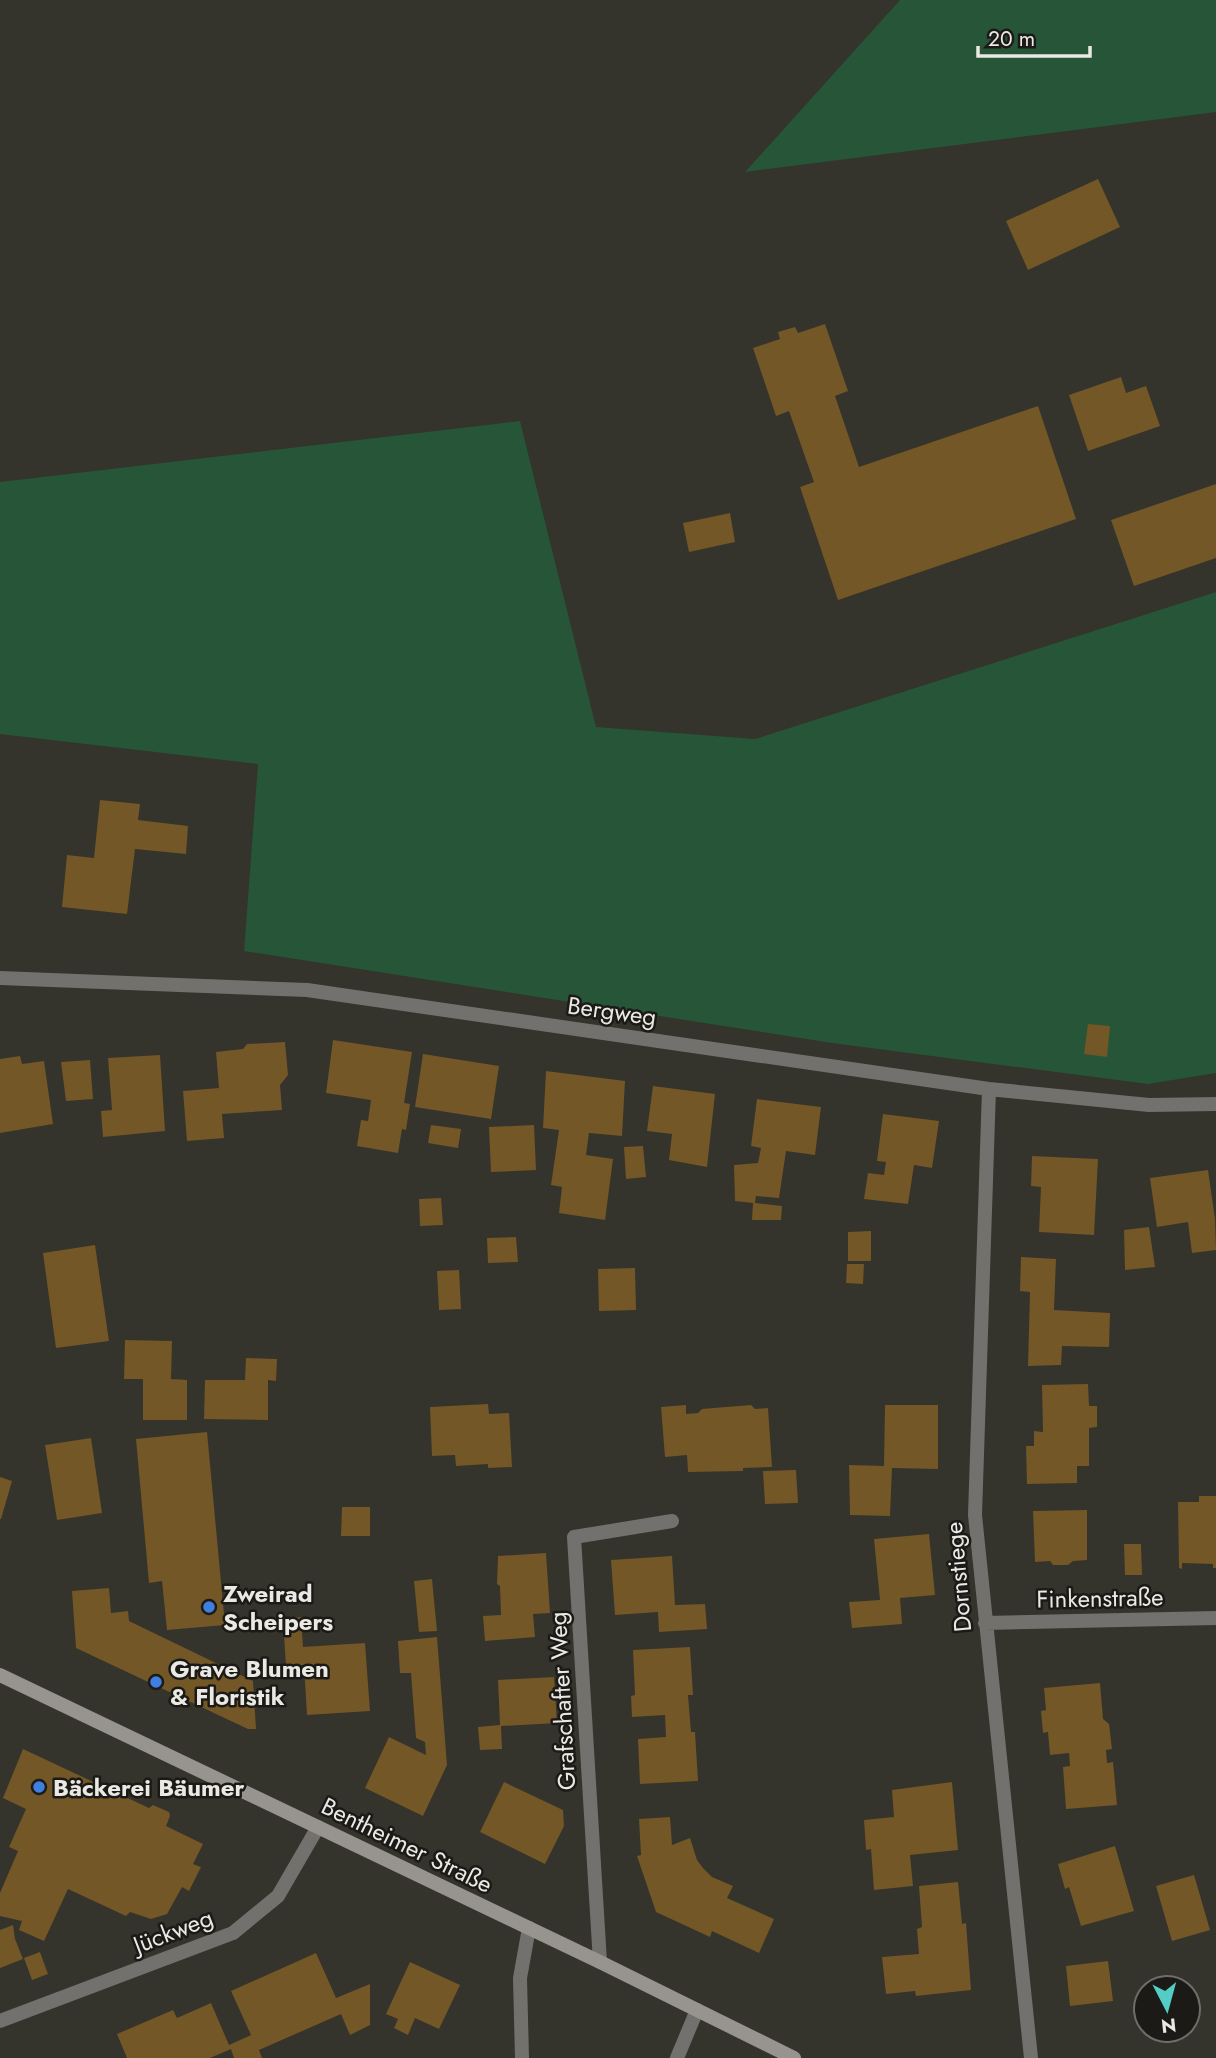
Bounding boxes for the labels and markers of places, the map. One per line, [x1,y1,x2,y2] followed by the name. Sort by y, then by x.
[223,1576,333,1639] place label: Zweirad Scheipers
[201,1599,217,1615] marker: Zweirad Scheipers
[170,1651,329,1714] place label: Grave Blumen & Floristik
[148,1674,164,1690] marker: Grave Blumen & Floristik
[53,1770,244,1805] place label: Bäckerei Bäumer
[31,1779,47,1795] marker: Bäckerei Bäumer

